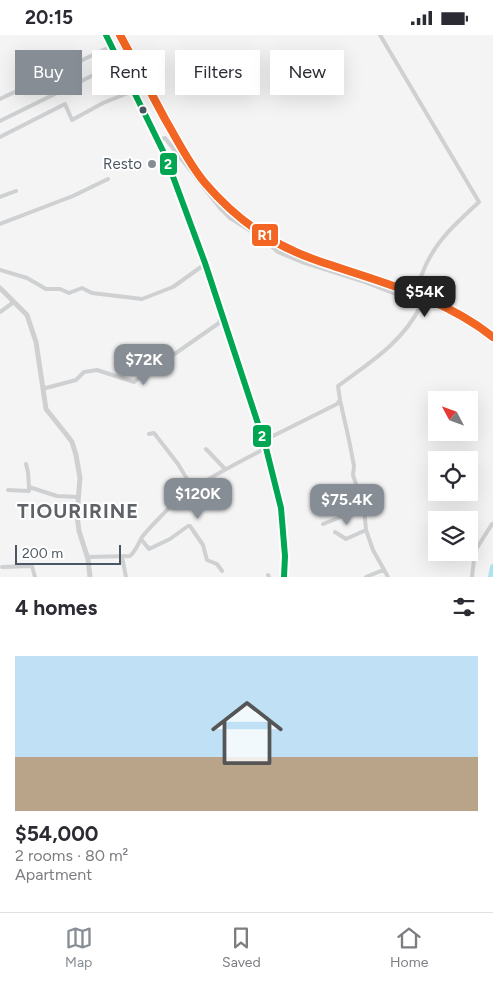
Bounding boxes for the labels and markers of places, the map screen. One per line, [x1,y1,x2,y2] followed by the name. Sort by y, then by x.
[138,105,148,115] unlabelled marker
[103,155,142,173] place label: Resto
[146,158,158,170] marker: Resto
[395,275,455,318] pin: $54K
[114,343,174,386] pin: $72K
[163,477,233,520] pin: $120K
[306,483,388,526] pin: $75.4K

